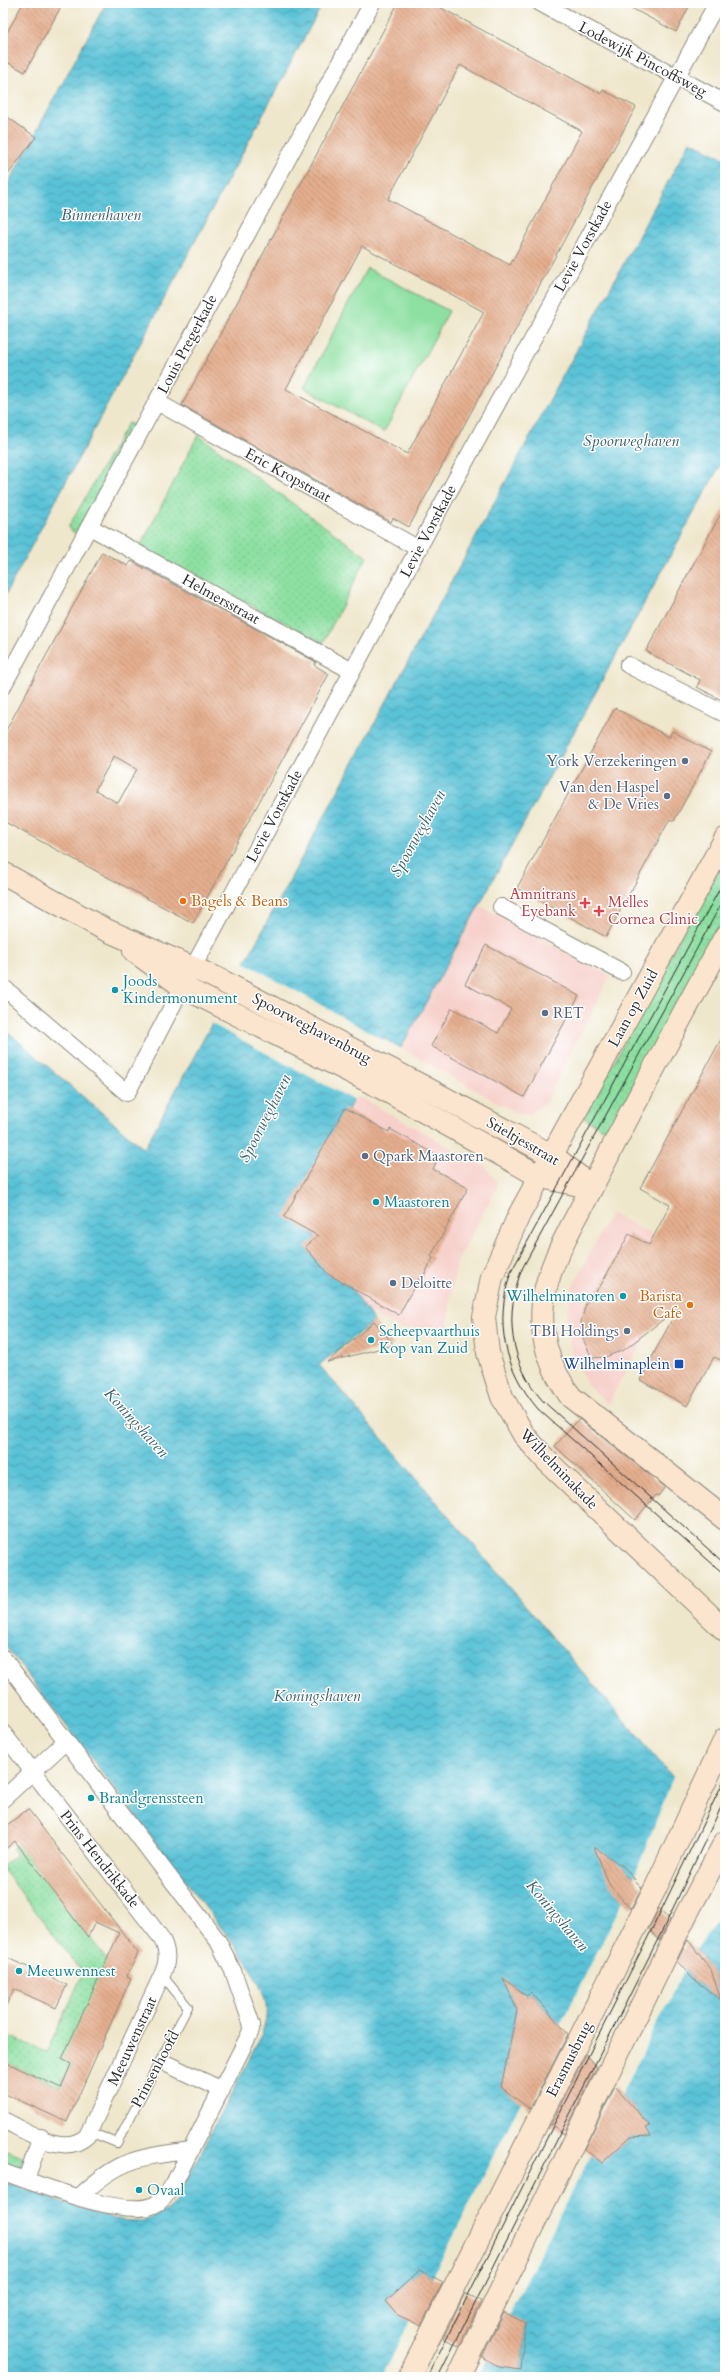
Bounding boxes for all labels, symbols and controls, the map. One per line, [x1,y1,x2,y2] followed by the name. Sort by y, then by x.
[575,17,711,102] street label: Lodewijk Pincoffsweg
[549,196,617,296] street label: Levie Vorstkade
[61,204,141,226] water label: Binnenhaven
[152,291,222,397] street label: Louis Pregerkade
[583,430,679,452] water label: Spoorweghaven
[241,443,335,507] street label: Eric Kropstraat
[395,481,461,581] street label: Levie Vorstkade
[179,569,264,629] street label: Helmersstraat
[547,751,677,771] place label: York Verzekeringen
[680,756,690,766] marker: York Verzekeringen
[241,766,307,866] street label: Levie Vorstkade
[559,777,659,814] place label: Van den Haspel & De Vries
[385,786,451,881] water label: Spoorweghaven
[662,791,672,801] marker: Van den Haspel & De Vries
[510,884,576,921] place label: Amnitrans Eyebank
[191,891,288,911] place label: Bagels & Beans
[608,892,698,929] place label: Melles Cornea Clinic
[178,896,188,906] marker: Bagels & Beans
[579,897,591,909] marker: Amnitrans Eyebank
[593,905,605,917] marker: Melles Cornea Clinic
[603,966,663,1050] street label: Laan op Zuid
[121,971,238,1008] place label: Joods Kindermonument
[110,985,120,995] marker: Joods Kindermonument
[249,988,376,1068] street label: Spoorweghavenbrug
[553,1003,584,1023] place label: RET
[540,1008,550,1018] marker: RET
[233,1070,297,1166] water label: Spoorweghaven
[483,1112,563,1170] street label: Stieltjesstraat
[373,1146,484,1166] place label: Qpark Maastoren
[360,1151,370,1161] marker: Qpark Maastoren
[384,1192,450,1212] place label: Maastoren
[371,1197,381,1207] marker: Maastoren
[401,1273,453,1293] place label: Deloitte
[388,1278,398,1288] marker: Deloitte
[505,1286,615,1306] place label: Wilhelminatoren
[639,1286,683,1323] place label: Barista Cafe
[618,1291,628,1301] marker: Wilhelminatoren
[685,1300,695,1310] marker: Barista Cafe
[379,1321,480,1358] place label: Scheepvaarthuis Kop van Zuid
[530,1321,619,1341] place label: TBI Holdings
[622,1326,632,1336] marker: TBI Holdings
[366,1335,376,1345] marker: Scheepvaarthuis Kop van Zuid
[562,1354,670,1374] place label: Wilhelminaplein
[673,1358,685,1370] marker: Wilhelminaplein
[99,1383,174,1463] water label: Koningshaven
[515,1424,603,1514] street label: Wilhelminakade
[273,1685,361,1707] water label: Koningshaven
[99,1788,204,1808] place label: Brandgrenssteen
[86,1793,96,1803] marker: Brandgrenssteen
[55,1806,145,1912] street label: Prins Hendrikkade
[521,1875,594,1956] water label: Koningshaven
[27,1961,116,1981] place label: Meeuwennest
[14,1966,24,1976] marker: Meeuwennest
[103,1993,162,2089] street label: Meeuwenstraat
[541,2017,597,2100] street label: Erasmusbrug
[126,2027,184,2111] street label: Prinsenhoofd
[147,2180,185,2200] place label: Ovaal
[134,2185,144,2195] marker: Ovaal

